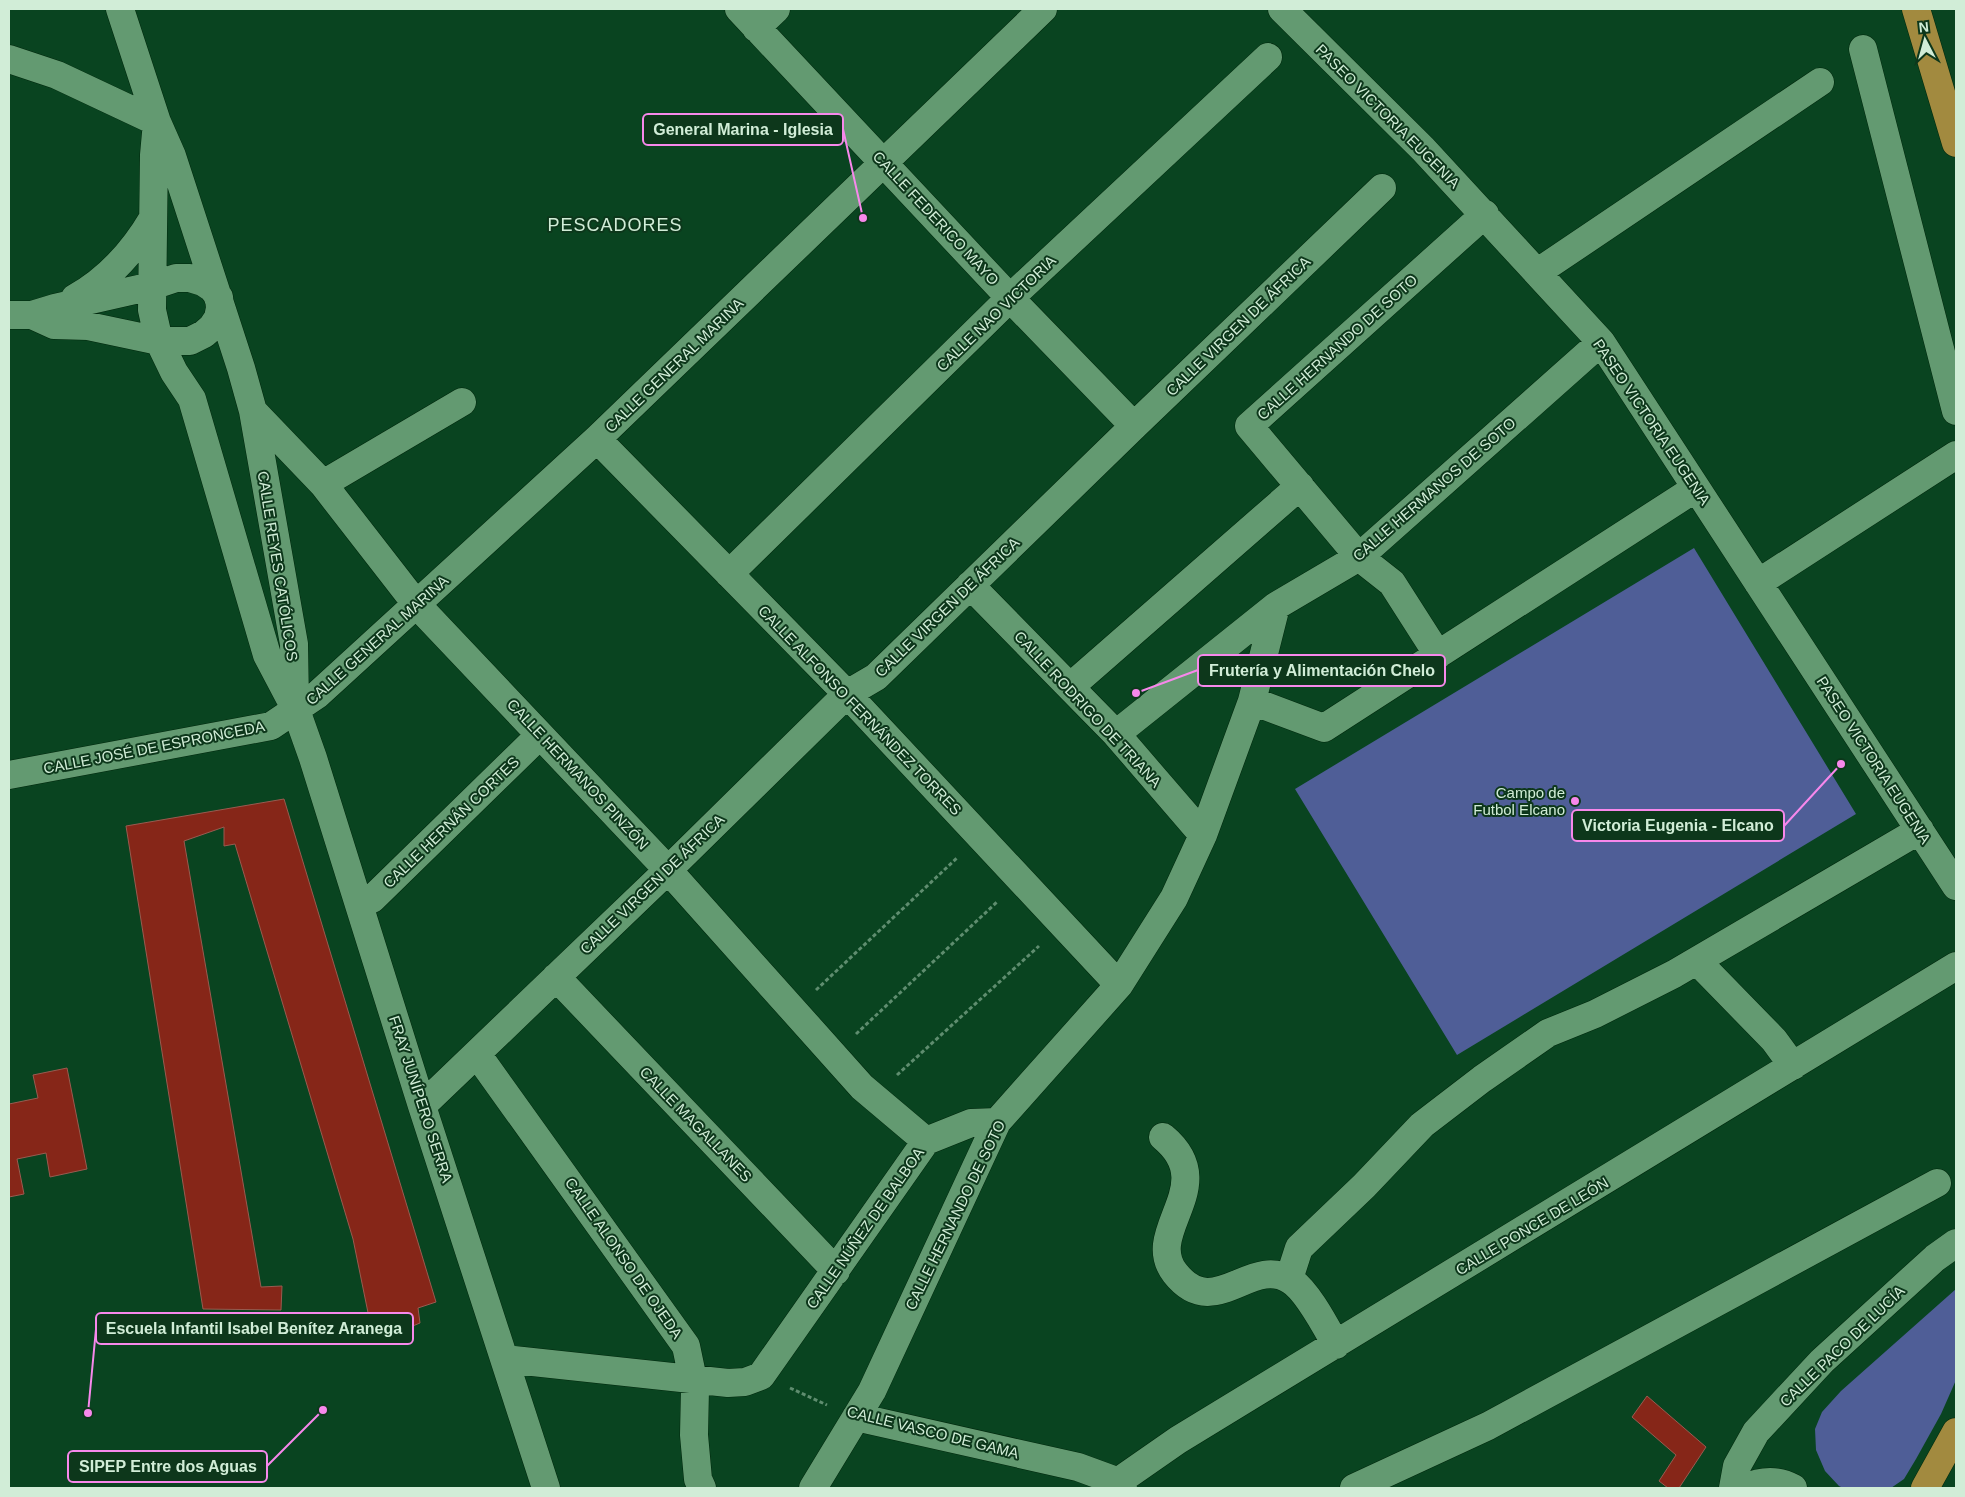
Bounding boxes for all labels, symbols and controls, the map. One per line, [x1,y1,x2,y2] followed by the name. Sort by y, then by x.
[1900,15,1950,65] north arrow
[1918,19,1930,36] text: N
[1313,41,1463,191] street label: PASEO VICTORIA EUGENIA
[643,114,843,145] callout: General Marina - Iglesia
[653,121,833,138] text: General Marina - Iglesia
[870,148,1002,288] street label: CALLE FEDERICO MAYO
[547,215,683,235] district label: PESCADORES
[933,252,1059,374] street label: CALLE NAO VICTORIA
[1163,253,1313,399] street label: CALLE VIRGEN DE ÁFRICA
[1254,271,1420,423] street label: CALLE HERNANDO DE SOTO
[601,295,747,435] street label: CALLE GENERAL MARINA
[1590,336,1714,508] street label: PASEO VICTORIA EUGENIA
[1349,414,1519,564] street label: CALLE HERMANOS DE SOTO
[255,470,301,662] street label: CALLE REYES CATÓLICOS
[872,534,1022,680] street label: CALLE VIRGEN DE ÁFRICA
[302,572,452,708] street label: CALLE GENERAL MARINA
[755,602,965,818] street label: CALLE ALFONSO FERNÁNDEZ TORRES
[1011,627,1165,791] street label: CALLE RODRIGO DE TRIANA
[1198,655,1445,686] callout: Frutería y Alimentación Chelo
[1209,662,1435,679] text: Frutería y Alimentación Chelo
[1813,673,1935,847] street label: PASEO VICTORIA EUGENIA
[504,695,652,853] street label: CALLE HERMANOS PINZÓN
[42,717,266,777] street label: CALLE JOSÉ DE ESPRONCEDA
[380,753,522,891] street label: CALLE HERNÁN CORTES
[1473,784,1565,818] place label: Campo de Futbol Elcano
[1569,795,1581,807] marker: Campo de Futbol Elcano
[1572,810,1784,841] callout: Victoria Eugenia - Elcano
[577,811,727,957] street label: CALLE VIRGEN DE ÁFRICA
[1582,817,1774,834] text: Victoria Eugenia - Elcano
[386,1013,456,1185] street label: FRAY JUNÍPERO SERRA
[637,1063,755,1185] street label: CALLE MAGALLANES
[902,1117,1008,1313] street label: CALLE HERNANDO DE SOTO
[803,1144,927,1312] street label: CALLE NÚÑEZ DE BALBOA
[562,1174,686,1342] street label: CALLE ALONSO DE OJEDA
[1453,1174,1611,1278] street label: CALLE PONCE DE LEÓN
[1776,1282,1908,1410] street label: CALLE PACO DE LUCÍA
[96,1313,413,1344] callout: Escuela Infantil Isabel Benítez Aranega
[106,1320,402,1337] text: Escuela Infantil Isabel Benítez Aranega
[845,1402,1021,1462] street label: CALLE VASCO DE GAMA
[68,1451,267,1482] callout: SIPEP Entre dos Aguas
[79,1458,257,1475] text: SIPEP Entre dos Aguas

